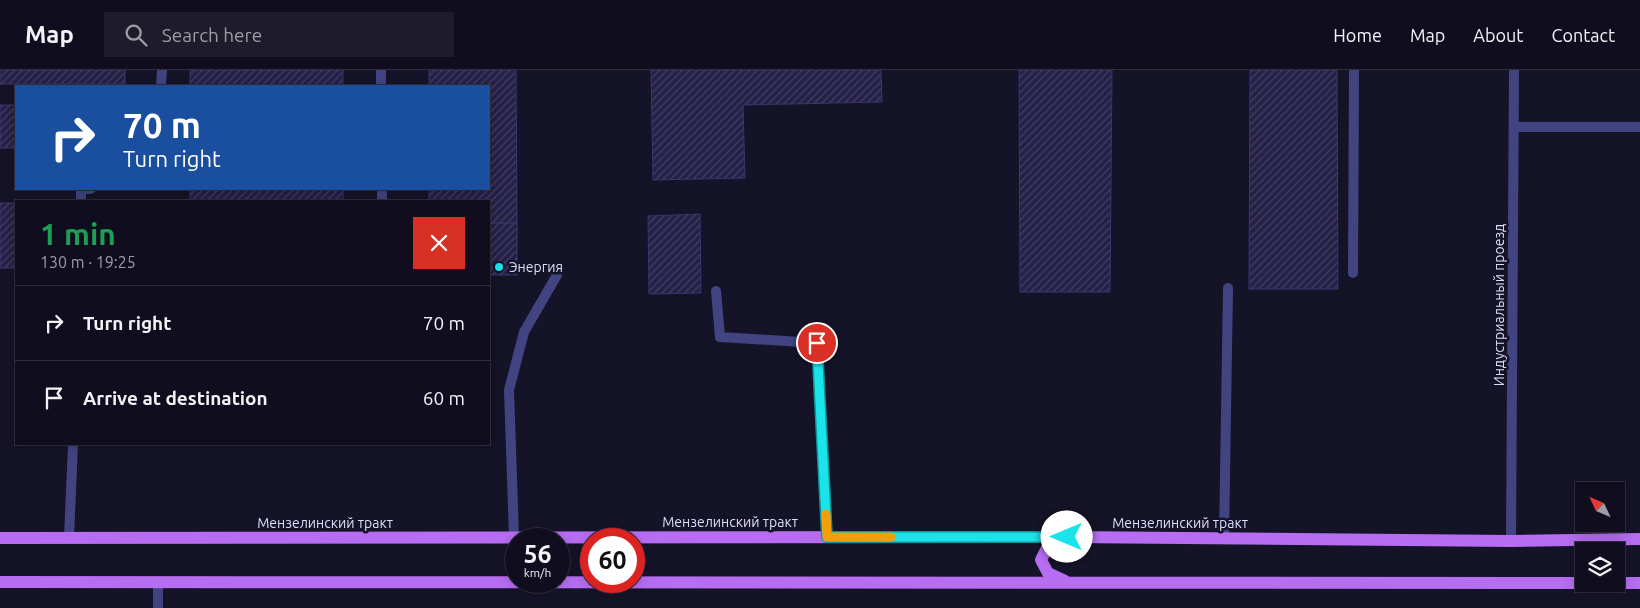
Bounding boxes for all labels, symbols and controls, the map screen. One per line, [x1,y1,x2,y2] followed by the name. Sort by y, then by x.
[104,12,454,57] search box
[25,21,74,48] text: Map
[122,21,150,49] icon: search
[162,24,262,46] text: Search here
[1333,25,1382,45] text: Home
[1410,25,1445,45] text: Map
[1473,25,1523,45] text: About
[1551,25,1615,45] text: Contact
[40,105,105,170] icon: right
[123,105,201,145] text: 70 m
[123,146,221,171] text: Turn right
[40,217,116,251] text: 1 min
[413,217,465,269] button: close
[1491,224,1507,386] street label: Индустриальный проезд
[40,253,136,271] text: 130 m · 19:25
[509,259,563,275] place label: Энергия
[493,261,505,273] marker: Энергия
[40,309,68,337] icon: right
[83,312,171,334] text: Turn right
[423,312,465,334] text: 70 m
[796,322,838,364] pin
[803,329,831,357] icon: arrive
[40,384,68,412] icon: arrive
[83,387,268,409] text: Arrive at destination
[423,387,465,409] text: 60 m
[1575,482,1625,532] north arrow
[1575,482,1625,592] map controls
[1040,510,1092,562] position arrow
[662,514,798,530] street label: Мензелинский тракт
[257,515,393,531] street label: Мензелинский тракт
[1112,515,1248,531] street label: Мензелинский тракт
[580,528,645,593] speed limit sign: 60
[523,540,552,568] text: 56
[1575,542,1625,592] button: layers
[524,566,551,579] text: km/h

